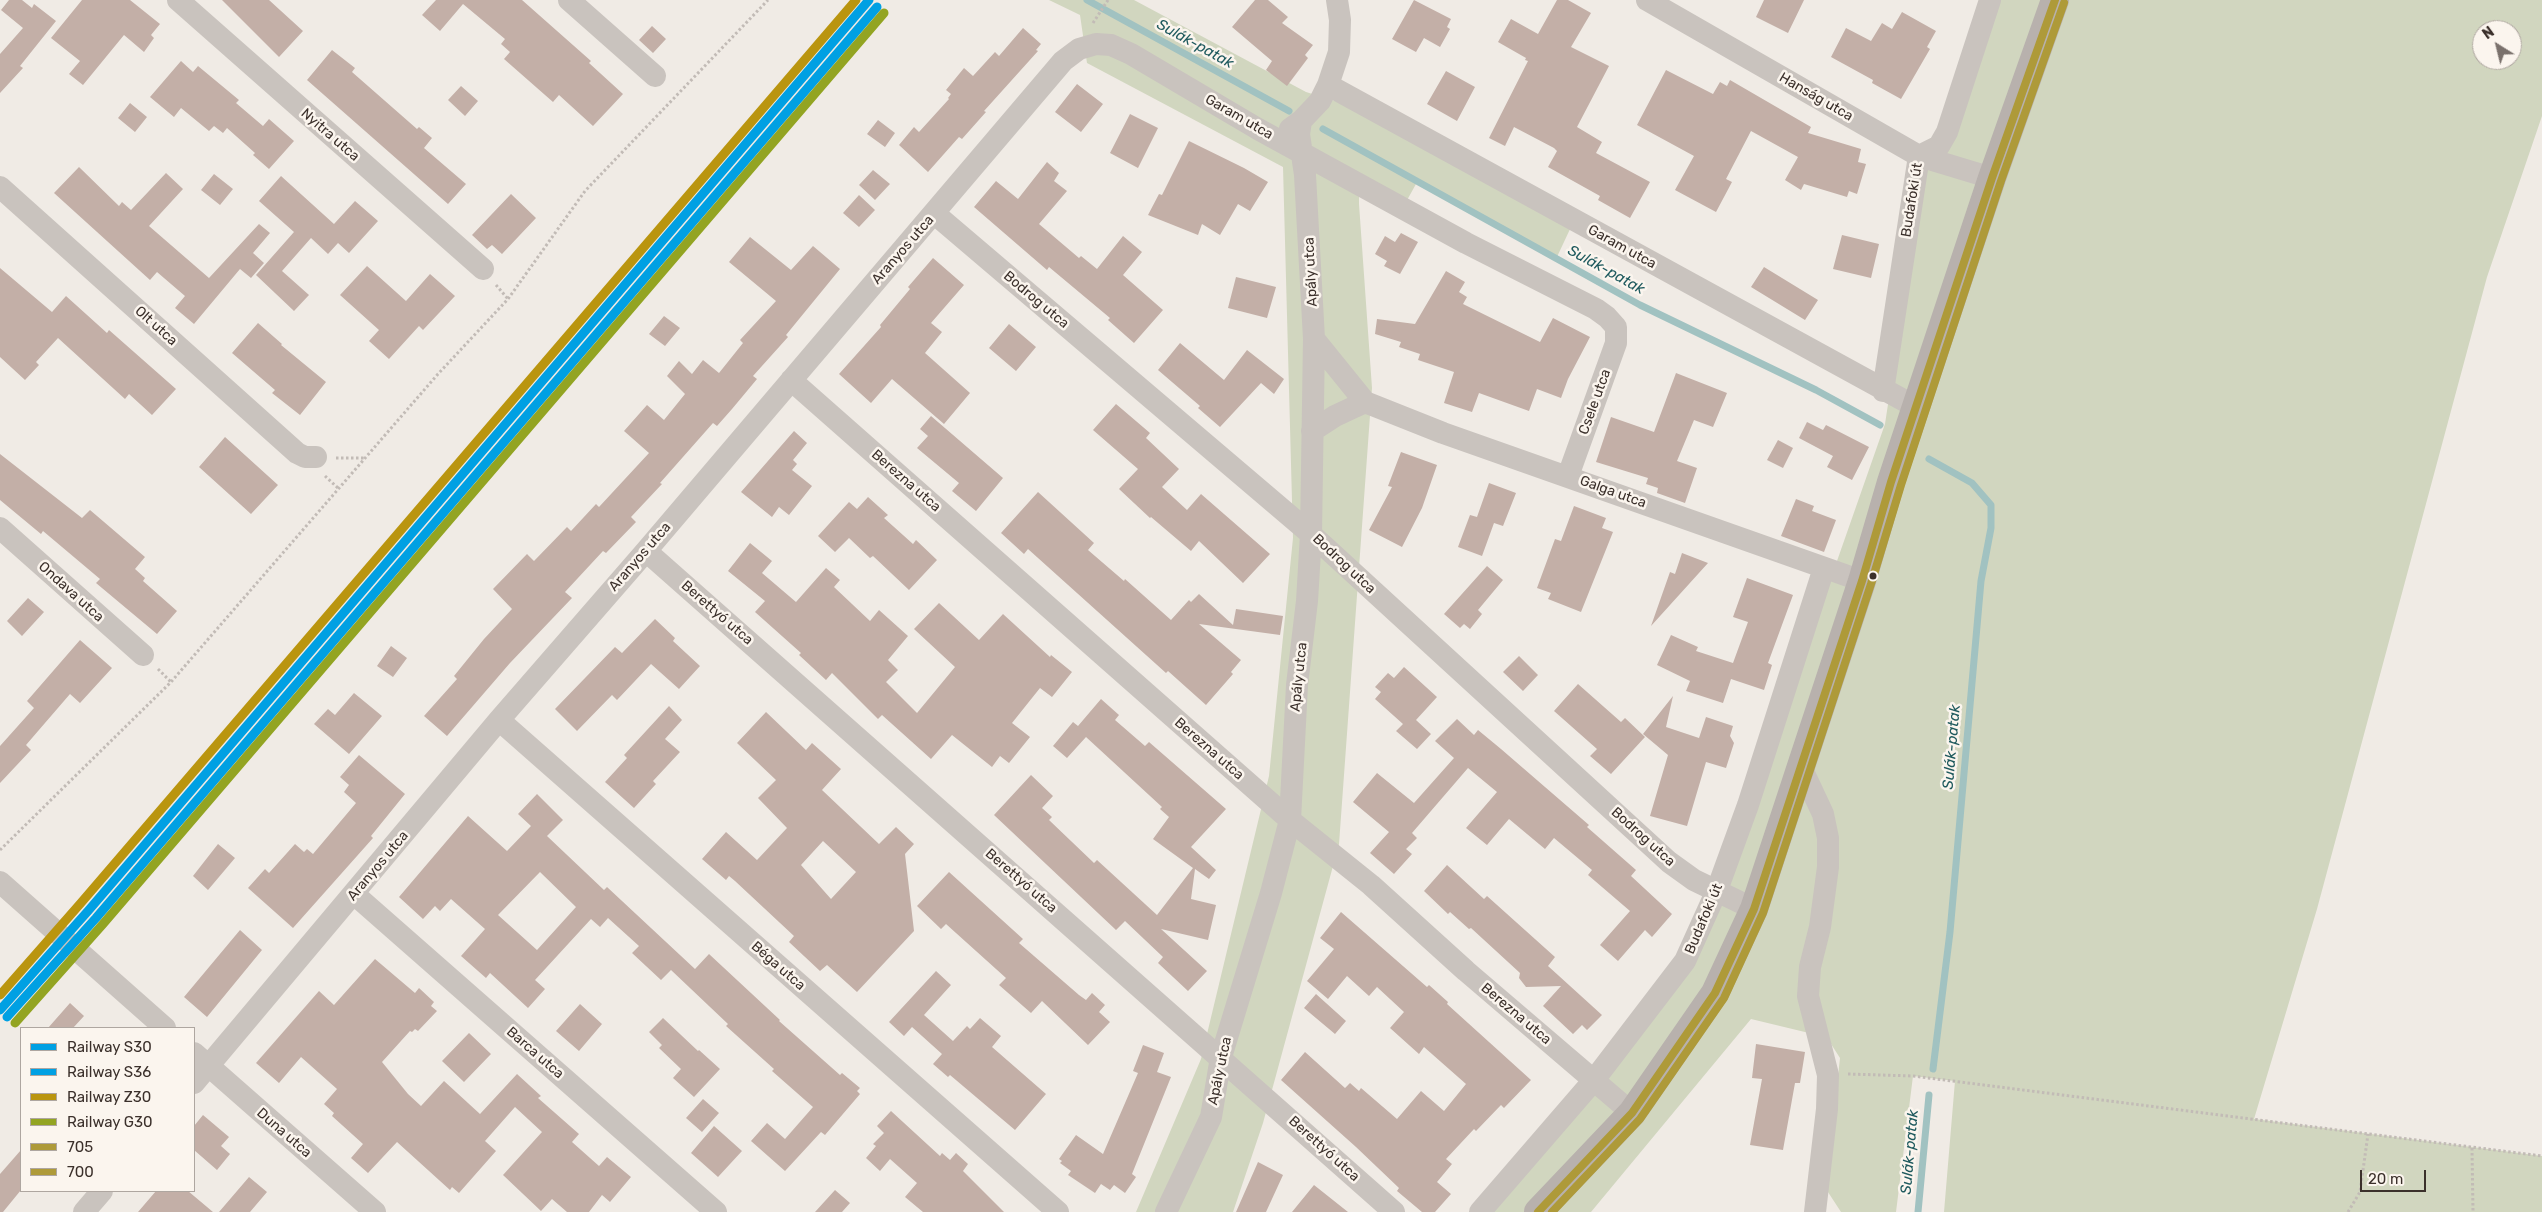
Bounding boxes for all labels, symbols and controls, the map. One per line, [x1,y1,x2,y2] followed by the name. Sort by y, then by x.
[1153,15,1237,73] water label: Sulák-patak
[2472,20,2522,70] north arrow
[2479,23,2498,43] text: N
[1776,69,1856,125] street label: Hanság utca
[1202,91,1276,143] street label: Garam utca
[297,105,363,165] street label: Nyitra utca
[1898,162,1926,238] street label: Budafoki út
[868,212,938,288] street label: Aranyos utca
[1585,221,1659,273] street label: Garam utca
[1301,237,1321,307] street label: Apály utca
[1564,241,1648,299] water label: Sulák-patak
[1000,268,1072,332] street label: Bodrog utca
[131,303,181,349] street label: Olt utca
[1575,367,1615,437] street label: Csele utca
[868,446,944,516] street label: Berezna utca
[1577,472,1649,512] street label: Galga utca
[605,519,675,595] street label: Aranyos utca
[1309,531,1379,597] street label: Bodrog utca
[35,558,107,626] street label: Ondava utca
[1868,571,1878,581] unlabelled marker
[678,577,756,649] street label: Berettyó utca
[1287,642,1311,712] street label: Apály utca
[1939,704,1965,790] water label: Sulák-patak
[1171,714,1247,784] street label: Berezna utca
[1608,804,1678,870] street label: Bodrog utca
[344,828,412,904] street label: Aranyos utca
[982,845,1060,917] street label: Berettyó utca
[1682,881,1726,957] street label: Budafoki út
[748,938,808,994] street label: Béga utca
[1478,980,1554,1048] street label: Berezna utca
[503,1024,567,1082] street label: Barca utca
[20,1027,195,1192] legend
[1205,1035,1235,1107] street label: Apály utca
[67,1038,152,1056] text: Railway S30
[67,1063,151,1081] text: Railway S36
[67,1088,151,1106] text: Railway Z30
[253,1105,315,1161] street label: Duna utca
[1897,1109,1923,1195] water label: Sulák-patak
[67,1113,153,1131] text: Railway G30
[1285,1113,1363,1185] street label: Berettyó utca
[67,1138,93,1156] text: 705
[2362,1160,2428,1192] scale bar
[67,1163,94,1181] text: 700
[2368,1170,2403,1188] text: 20 m

